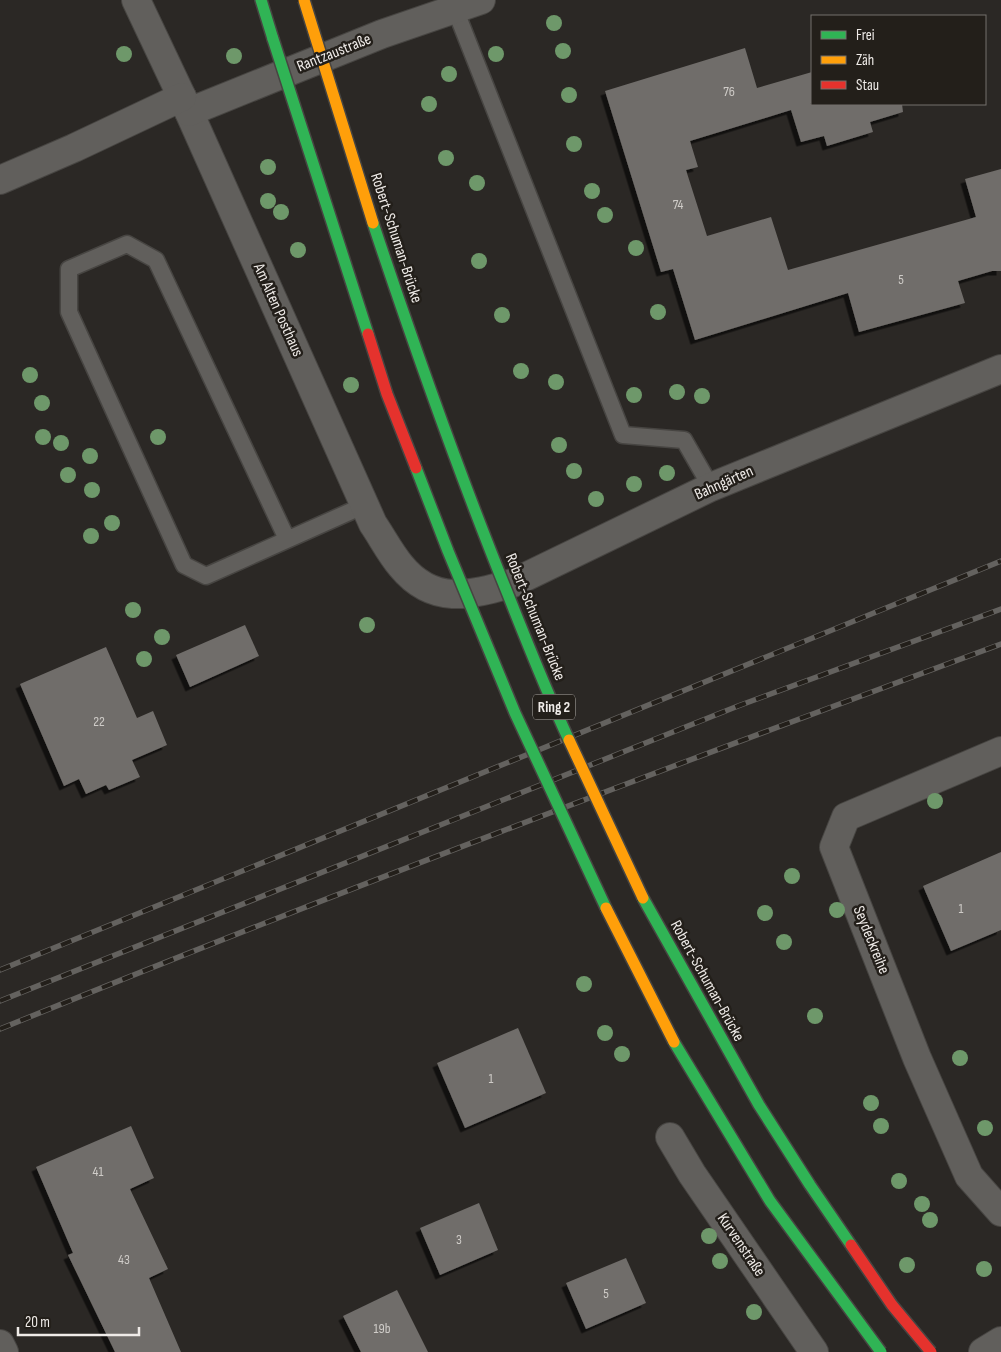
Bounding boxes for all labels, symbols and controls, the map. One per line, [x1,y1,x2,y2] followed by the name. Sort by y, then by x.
[811,15,986,105] legend
[856,26,875,45] text: Frei
[294,30,374,76] street label: Rantzaustraße
[856,51,874,70] text: Zäh
[856,76,879,95] text: Stau
[723,83,735,100] house number: 76
[366,171,426,305] street label: Robert-Schuman-Brücke
[673,196,684,213] house number: 74
[249,260,307,360] street label: Am Alten Posthaus
[898,271,904,288] house number: 5
[692,462,756,504] street label: Bahngärten
[501,551,569,683] street label: Robert-Schuman-Brücke
[533,694,575,720] road number: Ring 2
[93,713,105,730] house number: 22
[959,900,964,917] house number: 1
[849,903,893,977] street label: Seydeckreihe
[666,917,748,1045] street label: Robert-Schuman-Brücke
[489,1070,494,1087] house number: 1
[93,1163,103,1180] house number: 41
[713,1210,769,1280] street label: Kurvenstraße
[456,1231,462,1248] house number: 3
[118,1251,130,1268] house number: 43
[603,1285,609,1302] house number: 5
[18,1304,139,1336] scale bar
[25,1313,50,1332] text: 20 m
[374,1320,391,1337] house number: 19b

